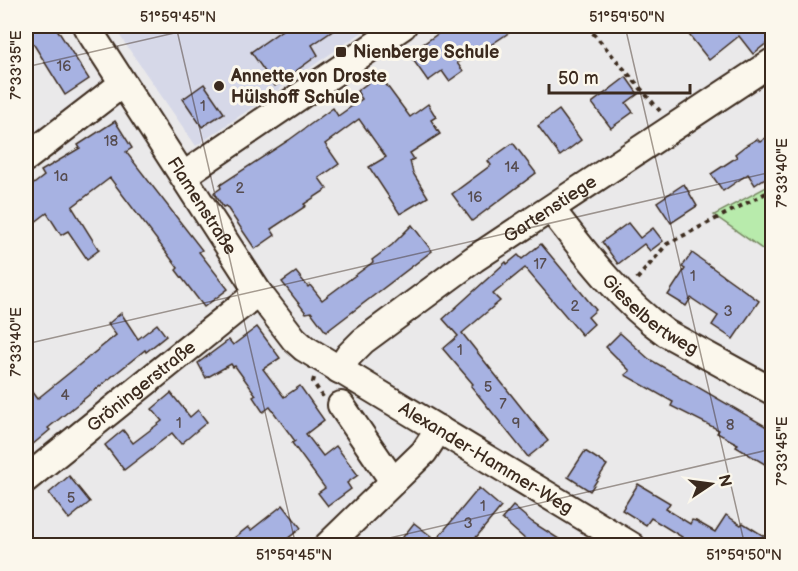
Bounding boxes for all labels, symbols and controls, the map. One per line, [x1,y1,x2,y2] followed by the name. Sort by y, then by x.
[140,8,216,27] text: 51°59'45"N
[589,8,665,27] text: 51°59'50"N
[7,30,26,100] text: 7°33'35"E
[353,42,499,63] place label: Nienberge Schule
[334,45,348,59] marker: Nienberge Schule
[57,57,71,76] house number: 16
[549,57,690,95] scale bar
[230,66,387,108] place label: Annette von Droste Hülshoff Schule
[558,68,599,89] text: 50 m
[212,79,226,93] marker: Annette von Droste Hülshoff Schule
[200,97,206,116] house number: 1
[104,132,119,151] house number: 18
[773,138,792,208] text: 7°33'40"E
[163,153,242,259] street label: Flamenstraße
[505,158,519,177] house number: 14
[54,167,68,186] house number: 1a
[500,170,601,247] street label: Gartenstiege
[236,179,245,198] house number: 2
[468,188,482,207] house number: 16
[533,255,547,274] house number: 17
[690,267,696,286] house number: 1
[598,270,702,359] street label: Gieselbertweg
[571,297,580,316] house number: 2
[723,302,733,321] house number: 3
[7,307,26,377] text: 7°33'40"E
[83,336,200,436] street label: Gröningerstraße
[457,341,463,360] house number: 1
[484,378,492,397] house number: 5
[60,386,70,405] house number: 4
[499,395,507,414] house number: 7
[395,397,577,518] street label: Alexander-Hammer-Weg
[176,414,182,433] house number: 1
[512,414,520,433] house number: 9
[726,416,735,435] house number: 8
[773,416,792,486] text: 7°33'45"E
[681,454,741,514] north arrow
[714,473,735,489] text: N
[67,489,75,508] house number: 5
[480,497,486,516] house number: 1
[463,514,473,533] house number: 3
[256,546,332,565] text: 51°59'45"N
[706,546,782,565] text: 51°59'50"N

